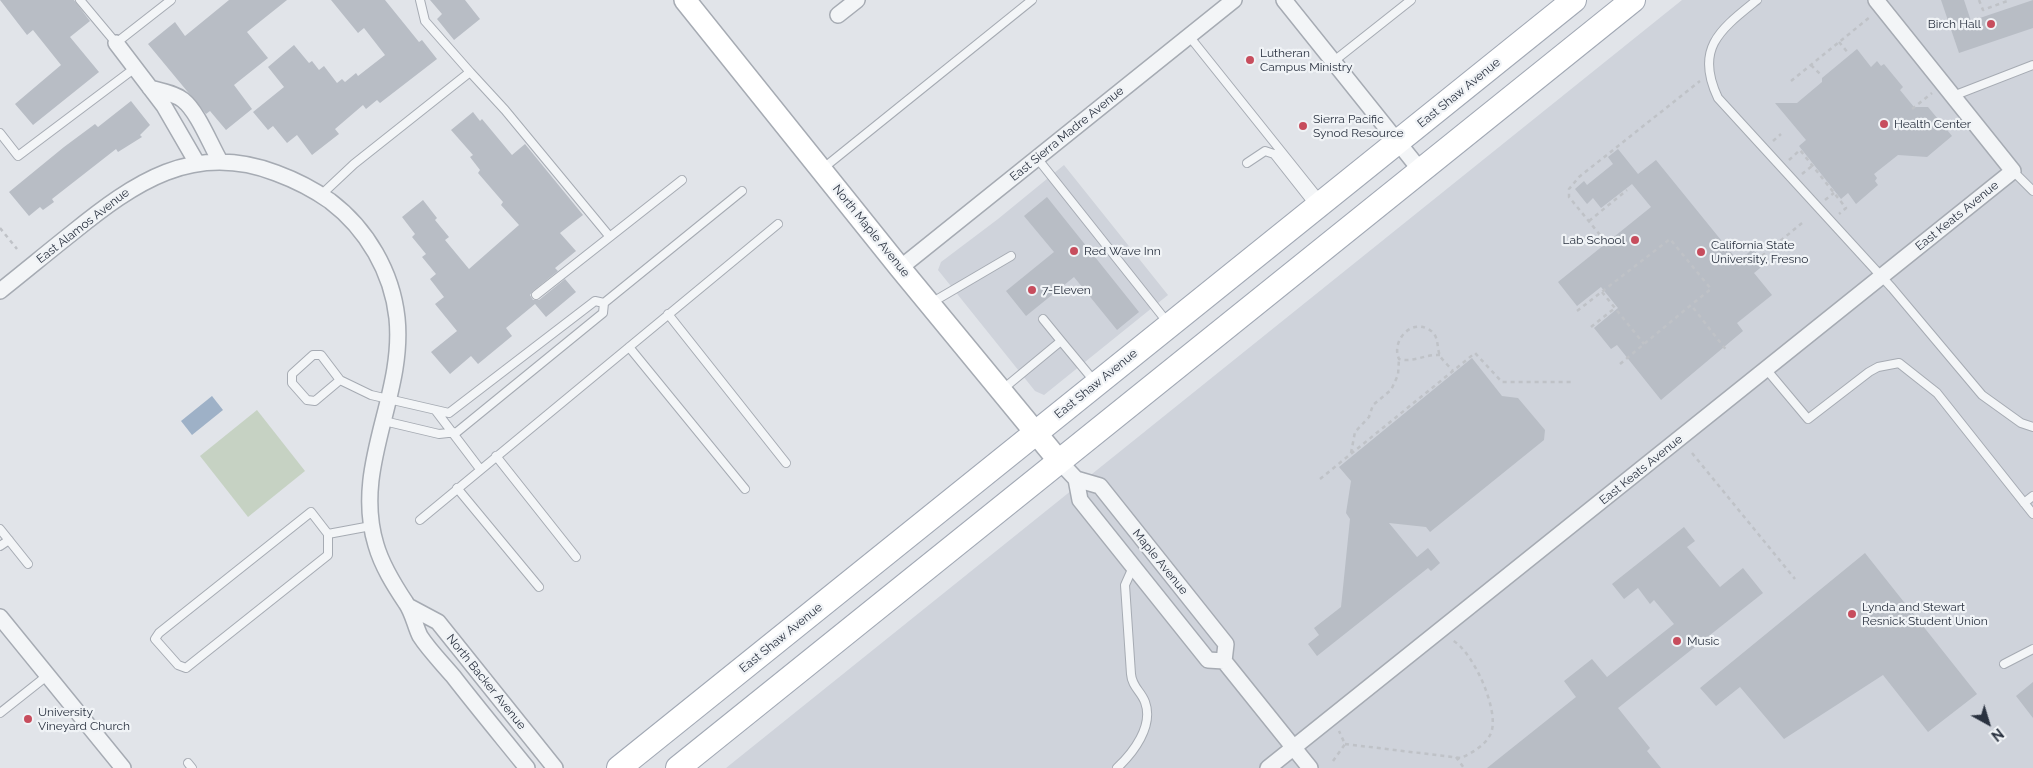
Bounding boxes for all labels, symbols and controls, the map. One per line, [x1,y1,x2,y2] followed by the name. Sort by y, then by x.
[1928,17,1981,31] place label: Birch Hall
[1985,18,1997,30] marker: Birch Hall
[1260,46,1352,74] place label: Lutheran Campus Ministry
[1244,54,1256,66] marker: Lutheran Campus Ministry
[1415,55,1503,131] street label: East Shaw Avenue
[1007,84,1127,184] street label: East Sierra Madre Avenue
[1313,112,1404,140] place label: Sierra Pacific Synod Resource
[1894,117,1971,131] place label: Health Center
[1878,118,1890,130] marker: Health Center
[1297,120,1309,132] marker: Sierra Pacific Synod Resource
[1913,178,2001,254] street label: East Keats Avenue
[829,182,913,280] street label: North Maple Avenue
[34,185,132,267] street label: East Alamos Avenue
[1563,233,1625,247] place label: Lab School
[1629,234,1641,246] marker: Lab School
[1711,238,1808,266] place label: California State University, Fresno
[1084,244,1161,258] place label: Red Wave Inn
[1068,245,1080,257] marker: Red Wave Inn
[1695,246,1707,258] marker: California State University, Fresno
[1042,283,1091,297] place label: 7-Eleven
[1026,284,1038,296] marker: 7-Eleven
[1052,346,1140,422] street label: East Shaw Avenue
[1597,432,1685,508] street label: East Keats Avenue
[1129,526,1191,598] street label: Maple Avenue
[737,600,825,676] street label: East Shaw Avenue
[1862,600,1988,628] place label: Lynda and Stewart Resnick Student Union
[1846,608,1858,620] marker: Lynda and Stewart Resnick Student Union
[443,632,529,732] street label: North Backer Avenue
[1687,634,1720,648] place label: Music
[1671,635,1683,647] marker: Music
[1963,698,2013,748] north arrow
[38,705,130,733] place label: University Vineyard Church
[22,713,34,725] marker: University Vineyard Church
[1988,725,2007,744] text: N

